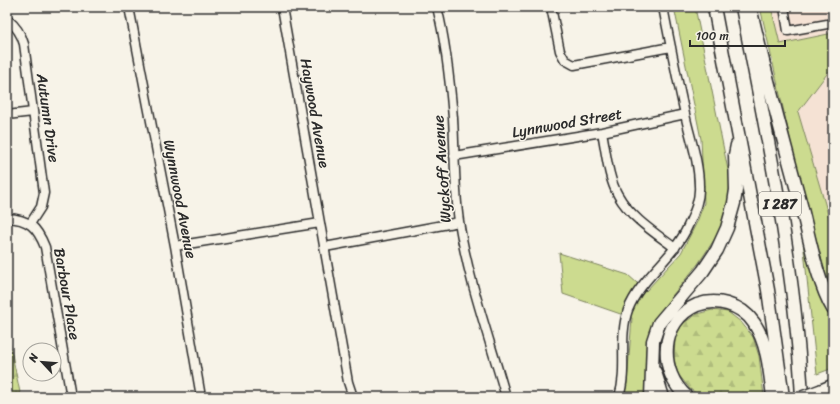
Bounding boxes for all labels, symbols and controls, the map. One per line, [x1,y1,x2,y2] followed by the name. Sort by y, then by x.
[690,22,785,48] scale bar
[696,25,729,47] text: 100 m
[293,56,337,170] street label: Haywood Avenue
[29,71,67,165] street label: Autumn Drive
[510,100,625,145] street label: Lynnwood Street
[425,114,459,224] street label: Wyckoff Avenue
[156,137,204,261] street label: Wynnwood Avenue
[759,192,801,216] road number: I 287
[46,246,88,342] street label: Barbour Place
[22,342,62,382] north arrow
[23,350,44,366] text: N

